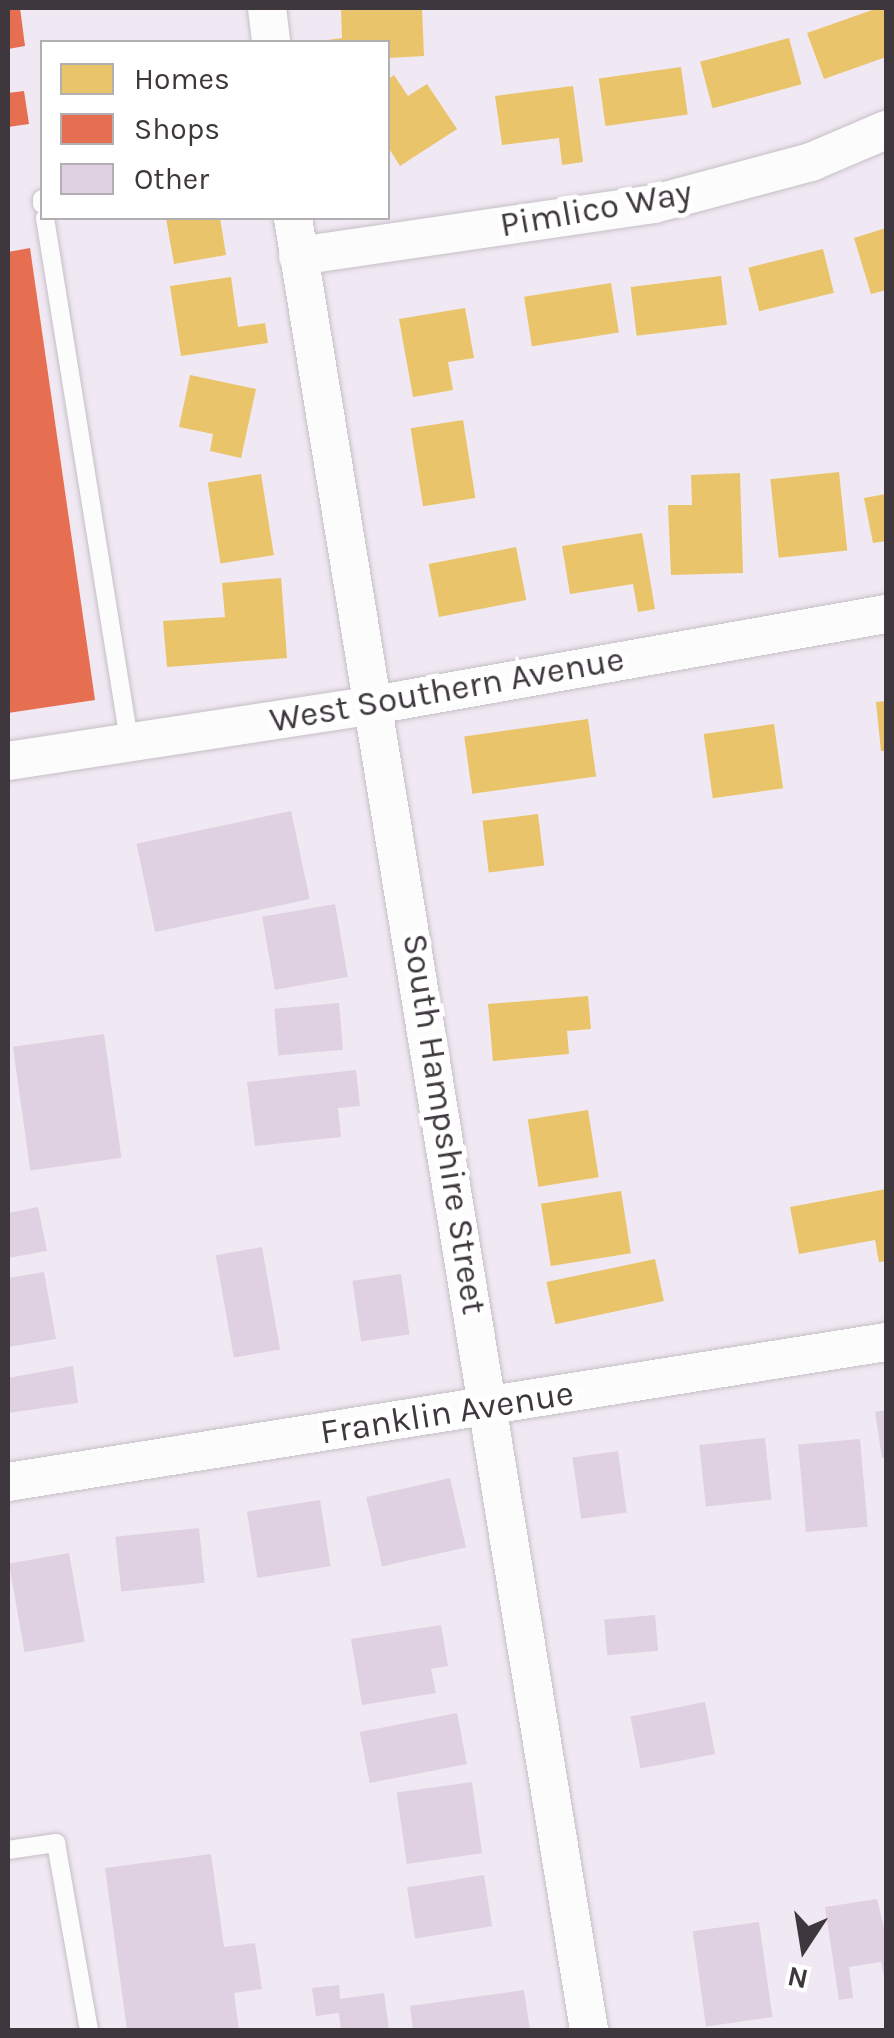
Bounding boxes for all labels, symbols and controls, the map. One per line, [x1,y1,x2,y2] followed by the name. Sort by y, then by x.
[40,40,390,220] legend
[134,61,230,97] text: Homes
[134,111,220,147] text: Shops
[134,161,209,197] text: Other
[497,171,695,247] street label: Pimlico Way
[267,638,627,742] street label: West Southern Avenue
[393,931,495,1317] street label: South Hampshire Street
[317,1372,577,1454] street label: Franklin Avenue
[754,1898,854,1998] north arrow
[784,1960,811,1996] text: N

